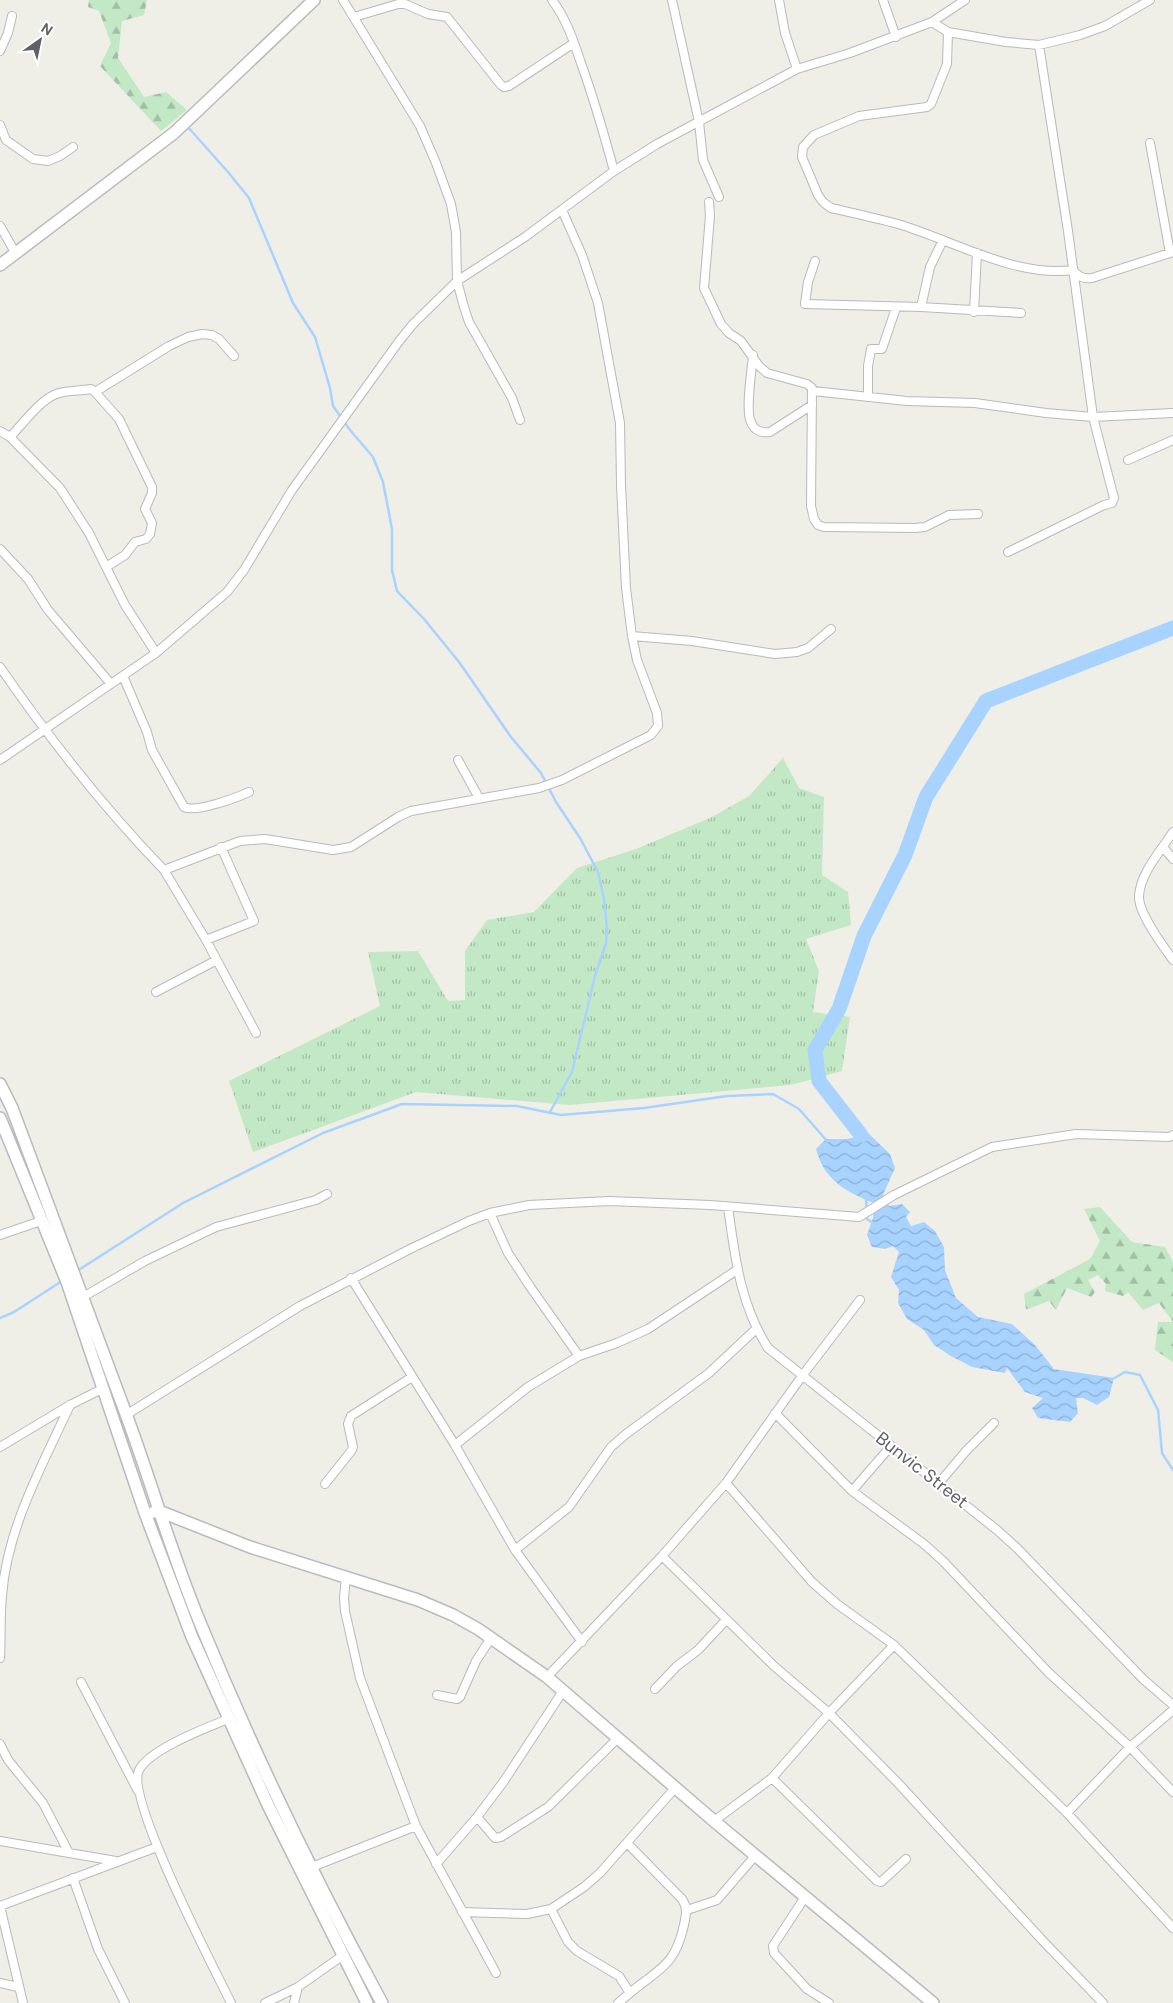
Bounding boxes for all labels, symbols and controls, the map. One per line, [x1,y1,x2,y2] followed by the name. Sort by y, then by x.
[15,15,65,65] north arrow
[38,19,56,39] text: N
[871,1426,973,1514] street label: Bunvic Street

